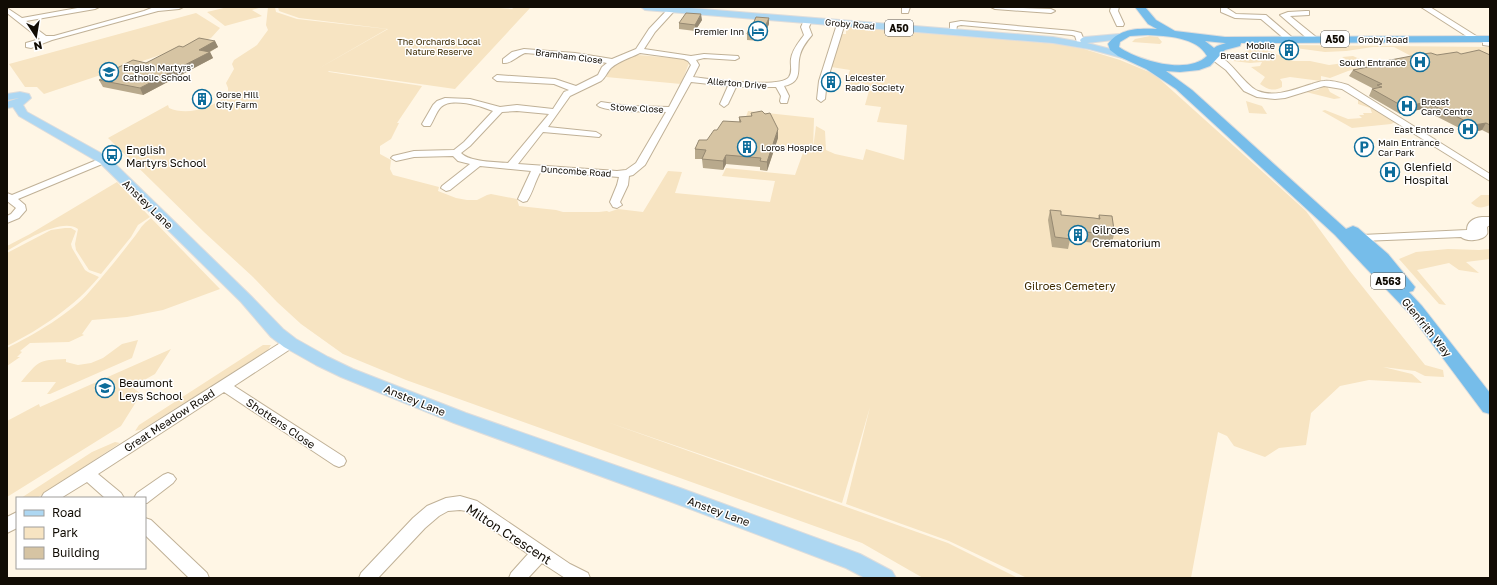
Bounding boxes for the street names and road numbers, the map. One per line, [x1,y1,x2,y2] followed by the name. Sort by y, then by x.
[825,16,875,32] street label: Groby Road
[885,20,913,36] road number: A50
[1321,31,1349,47] road number: A50
[1358,34,1408,45] street label: Groby Road
[535,46,603,66] street label: Bramham Close
[707,75,767,91] street label: Allerton Drive
[610,101,664,115] street label: Stowe Close
[540,163,612,179] street label: Duncombe Road
[120,177,176,231] street label: Anstey Lane
[1371,273,1405,289] road number: A563
[1399,295,1455,359] street label: Glenfrith Way
[382,382,448,418] street label: Anstey Lane
[121,386,217,454] street label: Great Meadow Road
[244,395,318,451] street label: Shottens Close
[686,494,752,528] street label: Anstey Lane
[463,500,555,568] street label: Milton Crescent

